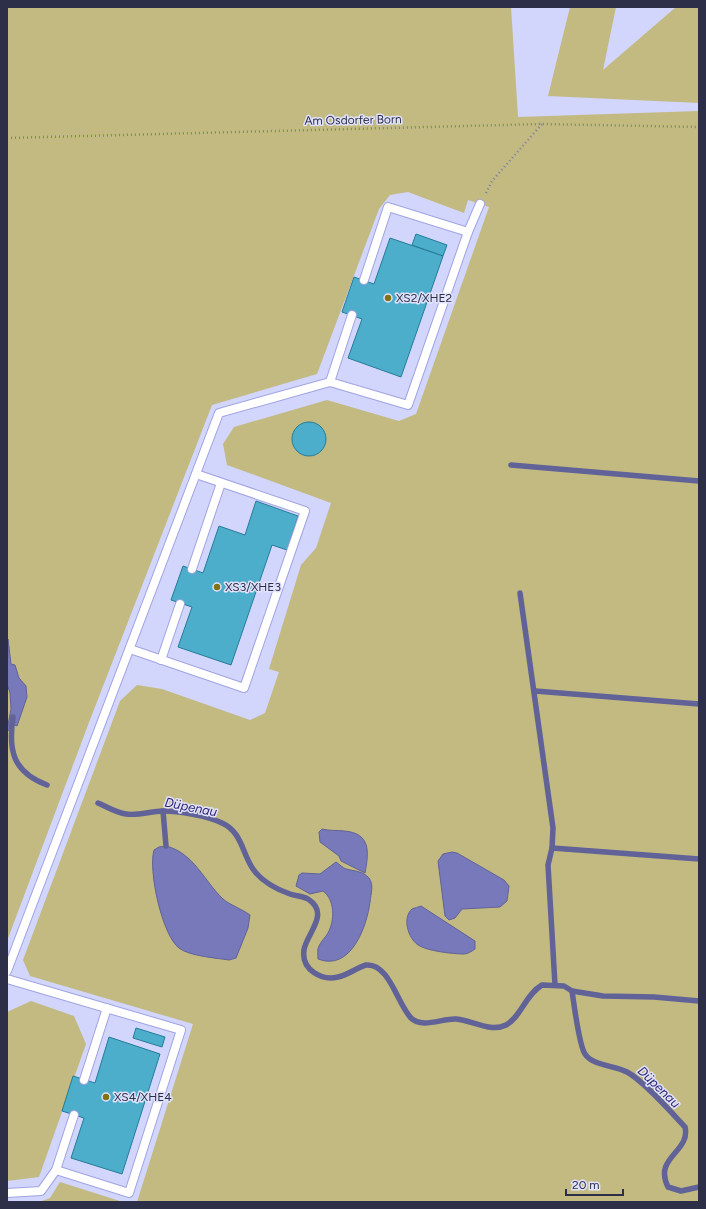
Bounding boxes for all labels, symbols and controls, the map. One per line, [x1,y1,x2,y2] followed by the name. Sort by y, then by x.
[304,112,402,128] street label: Am Osdorfer Born
[396,291,452,305] place label: XS2/XHE2
[383,293,393,303] marker: XS2/XHE2
[225,580,281,594] place label: XS3/XHE3
[212,582,222,592] marker: XS3/XHE3
[163,795,219,819] water label: Düpenau
[635,1063,683,1111] water label: Düpenau
[114,1090,172,1104] place label: XS4/XHE4
[101,1092,111,1102] marker: XS4/XHE4
[566,1171,623,1197] scale bar
[572,1178,600,1192] text: 20 m

